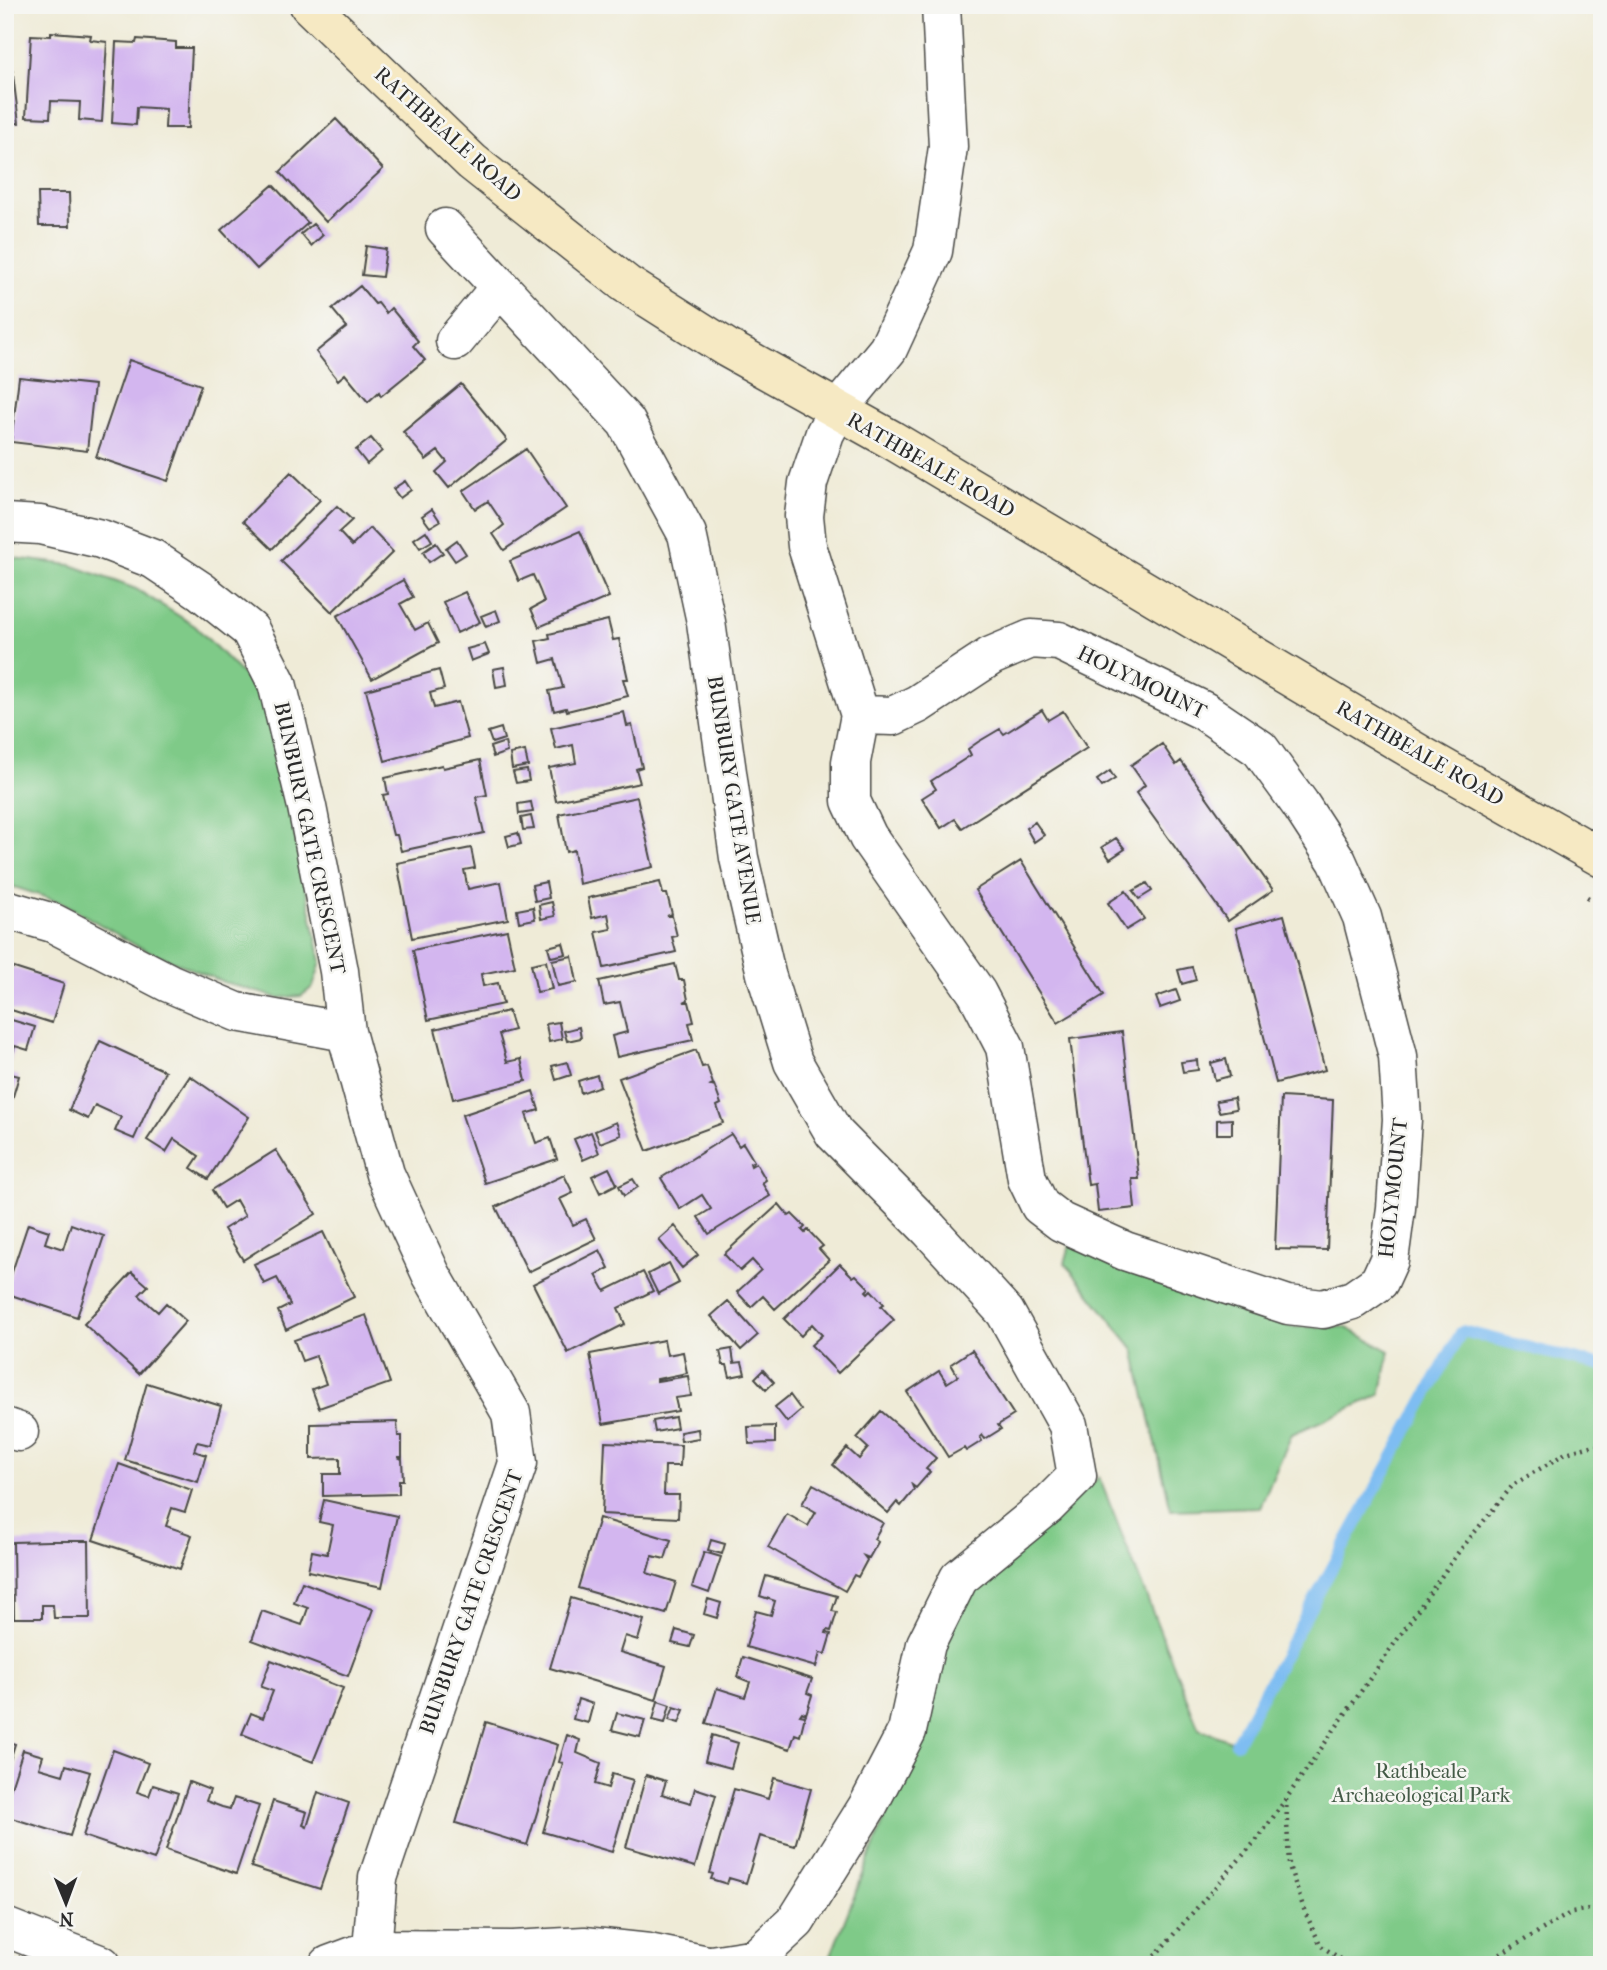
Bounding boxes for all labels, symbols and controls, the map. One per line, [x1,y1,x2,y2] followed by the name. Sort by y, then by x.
[370,62,526,206] street label: RATHBEALE ROAD
[843,407,1019,523] street label: RATHBEALE ROAD
[1074,640,1211,724] street label: HOLYMOUNT
[702,674,766,926] street label: BUNBURY GATE AVENUE
[1332,695,1508,811] street label: RATHBEALE ROAD
[269,700,351,977] street label: BUNBURY GATE CRESCENT
[1374,1116,1412,1259] street label: HOLYMOUNT
[414,1466,528,1737] street label: BUNBURY GATE CRESCENT
[1331,1759,1511,1807] park label: Rathbeale Archaeological Park
[32,1868,102,1938] north arrow
[58,1908,74,1930] text: N

